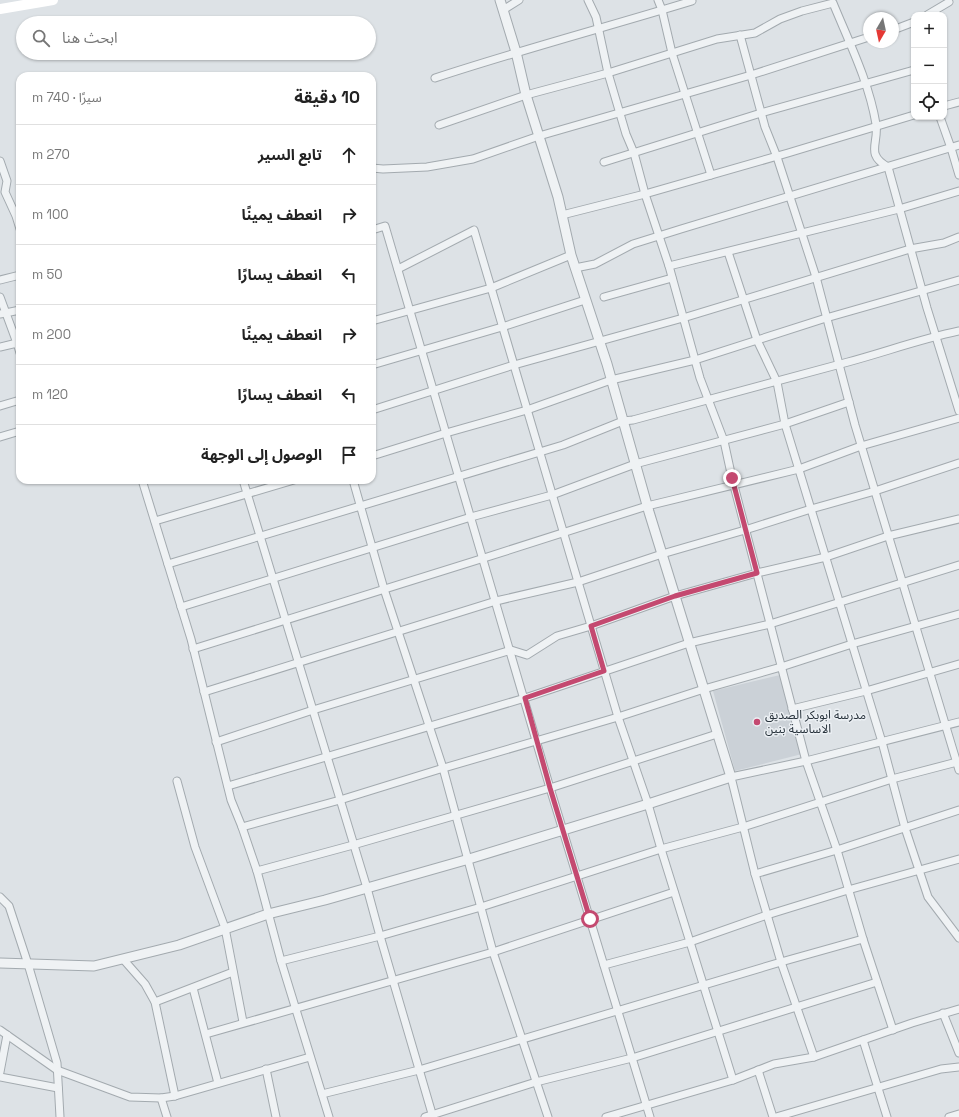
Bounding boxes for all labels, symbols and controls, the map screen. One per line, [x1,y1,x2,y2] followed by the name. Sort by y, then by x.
[863,12,899,48] north arrow
[911,12,947,120] map controls
[911,12,947,48] button: +
[16,16,376,60] search box
[30,27,52,49] icon: search
[62,28,118,47] text: ابحث هنا
[911,48,947,84] button: −
[911,84,947,120] button: locate
[294,86,360,108] text: 10 دقيقة
[32,89,102,106] text: سيرًا · 740 m
[338,144,360,166] icon: ahead
[258,145,322,164] text: تابع السير
[32,146,70,163] text: 270 m
[338,204,360,226] icon: right
[241,205,322,224] text: انعطف يمينًا
[32,206,69,223] text: 100 m
[338,264,360,286] icon: left
[238,265,322,284] text: انعطف يسارًا
[32,266,63,283] text: 50 m
[338,324,360,346] icon: right
[241,325,322,344] text: انعطف يمينًا
[32,326,71,343] text: 200 m
[338,384,360,406] icon: left
[238,385,322,404] text: انعطف يسارًا
[32,386,68,403] text: 120 m
[338,444,360,466] icon: arrive
[201,445,322,464] text: الوصول إلى الوجهة
[723,469,741,487] route end
[765,707,866,737] place label: مدرسة ابوبكر الصديق الاساسية بنين
[752,717,762,727] marker: مدرسة ابوبكر الصديق الاساسية بنين
[581,910,599,928] route start

